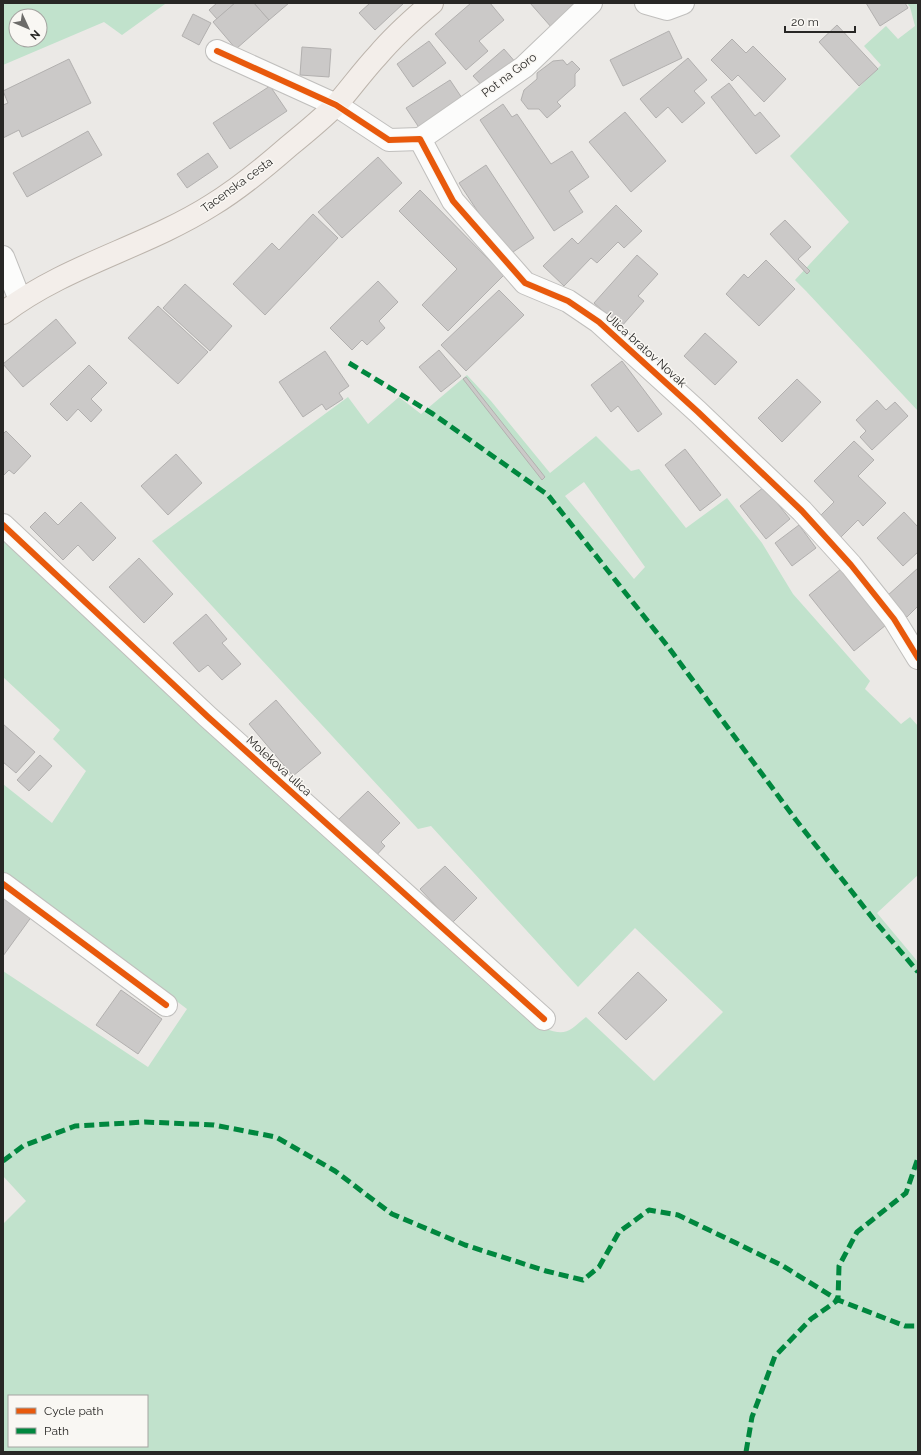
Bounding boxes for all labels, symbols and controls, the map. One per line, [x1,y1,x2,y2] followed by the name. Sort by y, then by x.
[8,8,48,48] north arrow
[785,8,855,34] scale bar
[791,15,819,29] text: 20 m
[27,27,42,42] text: N
[479,50,539,100] street label: Pot na Goro
[199,154,275,216] street label: Tacenska cesta
[603,310,690,391] street label: Ulica bratov Novak
[244,733,314,799] street label: Molekova ulica
[8,1395,148,1447] legend
[44,1404,103,1418] text: Cycle path
[44,1424,69,1438] text: Path

